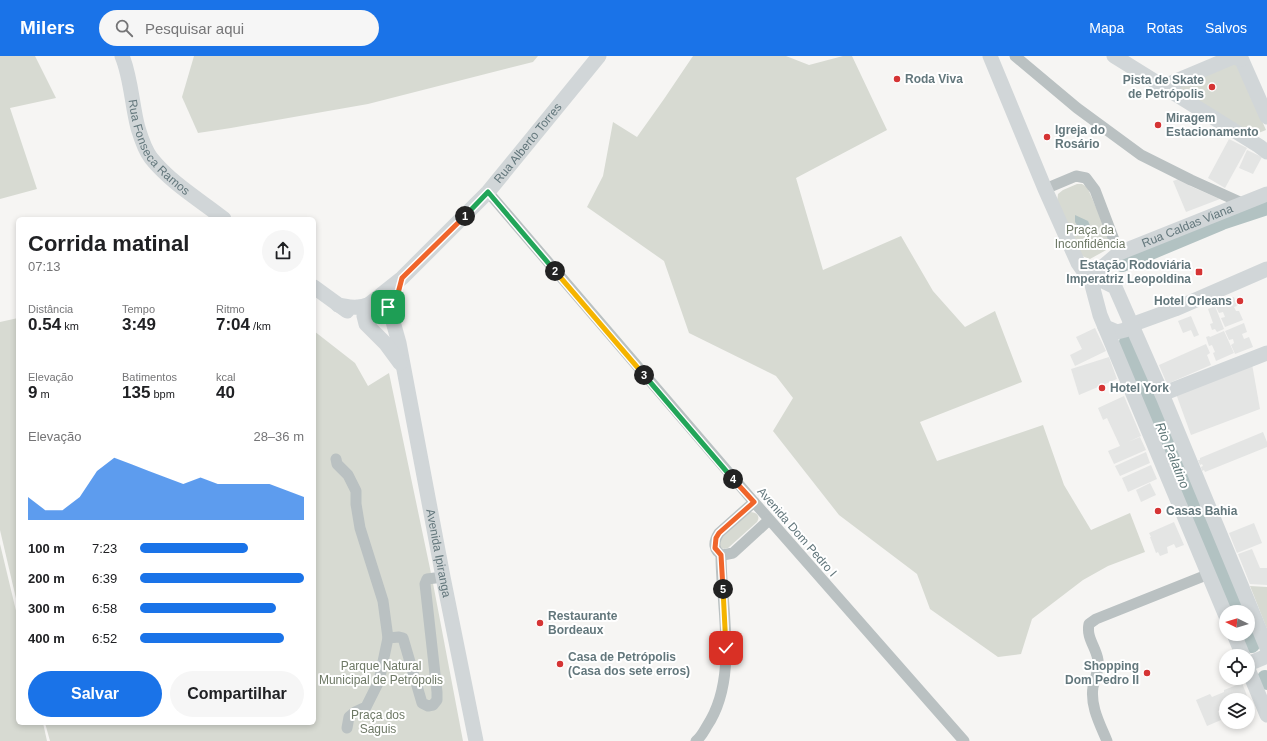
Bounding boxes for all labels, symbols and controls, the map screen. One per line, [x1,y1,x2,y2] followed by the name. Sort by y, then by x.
[99,10,379,46] search box
[20,17,75,38] text: Milers
[113,17,135,39] icon: search
[145,20,244,37] text: Pesquisar aqui
[1089,20,1124,36] text: Mapa
[1146,20,1183,36] text: Rotas
[1205,20,1247,36] text: Salvos
[905,72,963,86] place label: Roda Viva
[1123,73,1204,101] place label: Pista de Skate de Petrópolis
[892,74,902,84] marker: Roda Viva
[1207,82,1217,92] marker: Pista de Skate de Petrópolis
[125,98,192,198] street label: Rua Fonseca Ramos
[491,100,565,186] street label: Rua Alberto Torres
[1166,111,1259,139] place label: Miragem Estacionamento
[1153,120,1163,130] marker: Miragem Estacionamento
[1055,123,1105,151] place label: Igreja do Rosário
[1042,132,1052,142] marker: Igreja do Rosário
[1140,201,1235,250] street label: Rua Caldas Viana
[455,206,475,226] pin: 1
[462,210,468,222] text: 1
[1055,223,1126,251] park label: Praça da Inconfidência
[262,230,304,272] button: share
[28,231,189,256] text: Corrida matinal
[1066,258,1191,286] place label: Estação Rodoviária Imperatriz Leopoldina
[28,259,61,274] text: 07:13
[545,261,565,281] pin: 2
[552,265,558,277] text: 2
[1194,267,1204,277] marker: Estação Rodoviária Imperatriz Leopoldina
[371,290,405,324] pin
[1154,294,1232,308] place label: Hotel Orleans
[377,296,399,318] icon: arrive
[1235,296,1245,306] marker: Hotel Orleans
[28,303,73,315] text: Distância
[122,303,155,315] text: Tempo
[216,303,245,315] text: Ritmo
[28,315,61,334] text: 0.54
[122,315,156,334] text: 3:49
[216,315,250,334] text: 7:04
[61,320,79,332] text: km
[250,320,271,332] text: /km
[634,365,654,385] pin: 3
[641,369,647,381] text: 3
[28,371,73,383] text: Elevação
[122,371,177,383] text: Batimentos
[216,371,236,383] text: kcal
[1110,381,1169,395] place label: Hotel York
[28,383,37,402] text: 9
[122,383,150,402] text: 135
[216,383,235,402] text: 40
[1097,383,1107,393] marker: Hotel York
[37,388,50,400] text: m
[150,388,175,400] text: bpm
[1152,420,1193,490] water label: Rio Palatino
[28,429,81,444] text: Elevação
[253,429,304,444] text: 28–36 m
[723,469,743,489] pin: 4
[730,473,736,485] text: 4
[754,484,840,580] street label: Avenida Dom Pedro I
[1166,504,1238,518] place label: Casas Bahia
[1153,506,1163,516] marker: Casas Bahia
[423,508,454,599] street label: Avenida Ipiranga
[28,541,65,556] text: 100 m
[92,541,117,556] text: 7:23
[28,571,65,586] text: 200 m
[92,571,117,586] text: 6:39
[713,579,733,599] pin: 5
[720,583,726,595] text: 5
[28,601,65,616] text: 300 m
[92,601,117,616] text: 6:58
[1219,605,1255,641] north arrow
[1219,605,1255,729] map controls
[548,609,618,637] place label: Restaurante Bordeaux
[535,618,545,628] marker: Restaurante Bordeaux
[28,631,65,646] text: 400 m
[92,631,117,646] text: 6:52
[709,631,743,665] pin
[715,637,737,659] icon: check
[1219,649,1255,685] button: locate
[568,650,690,678] place label: Casa de Petrópolis (Casa dos sete erros)
[319,659,443,687] park label: Parque Natural Municipal de Petrópolis
[555,659,565,669] marker: Casa de Petrópolis (Casa dos sete erros)
[1065,659,1139,687] place label: Shopping Dom Pedro II
[1142,668,1152,678] marker: Shopping Dom Pedro II
[28,671,162,717] button: Salvar
[170,671,304,717] button: Compartilhar
[1219,693,1255,729] button: layers
[351,708,405,736] park label: Praça dos Saguis

